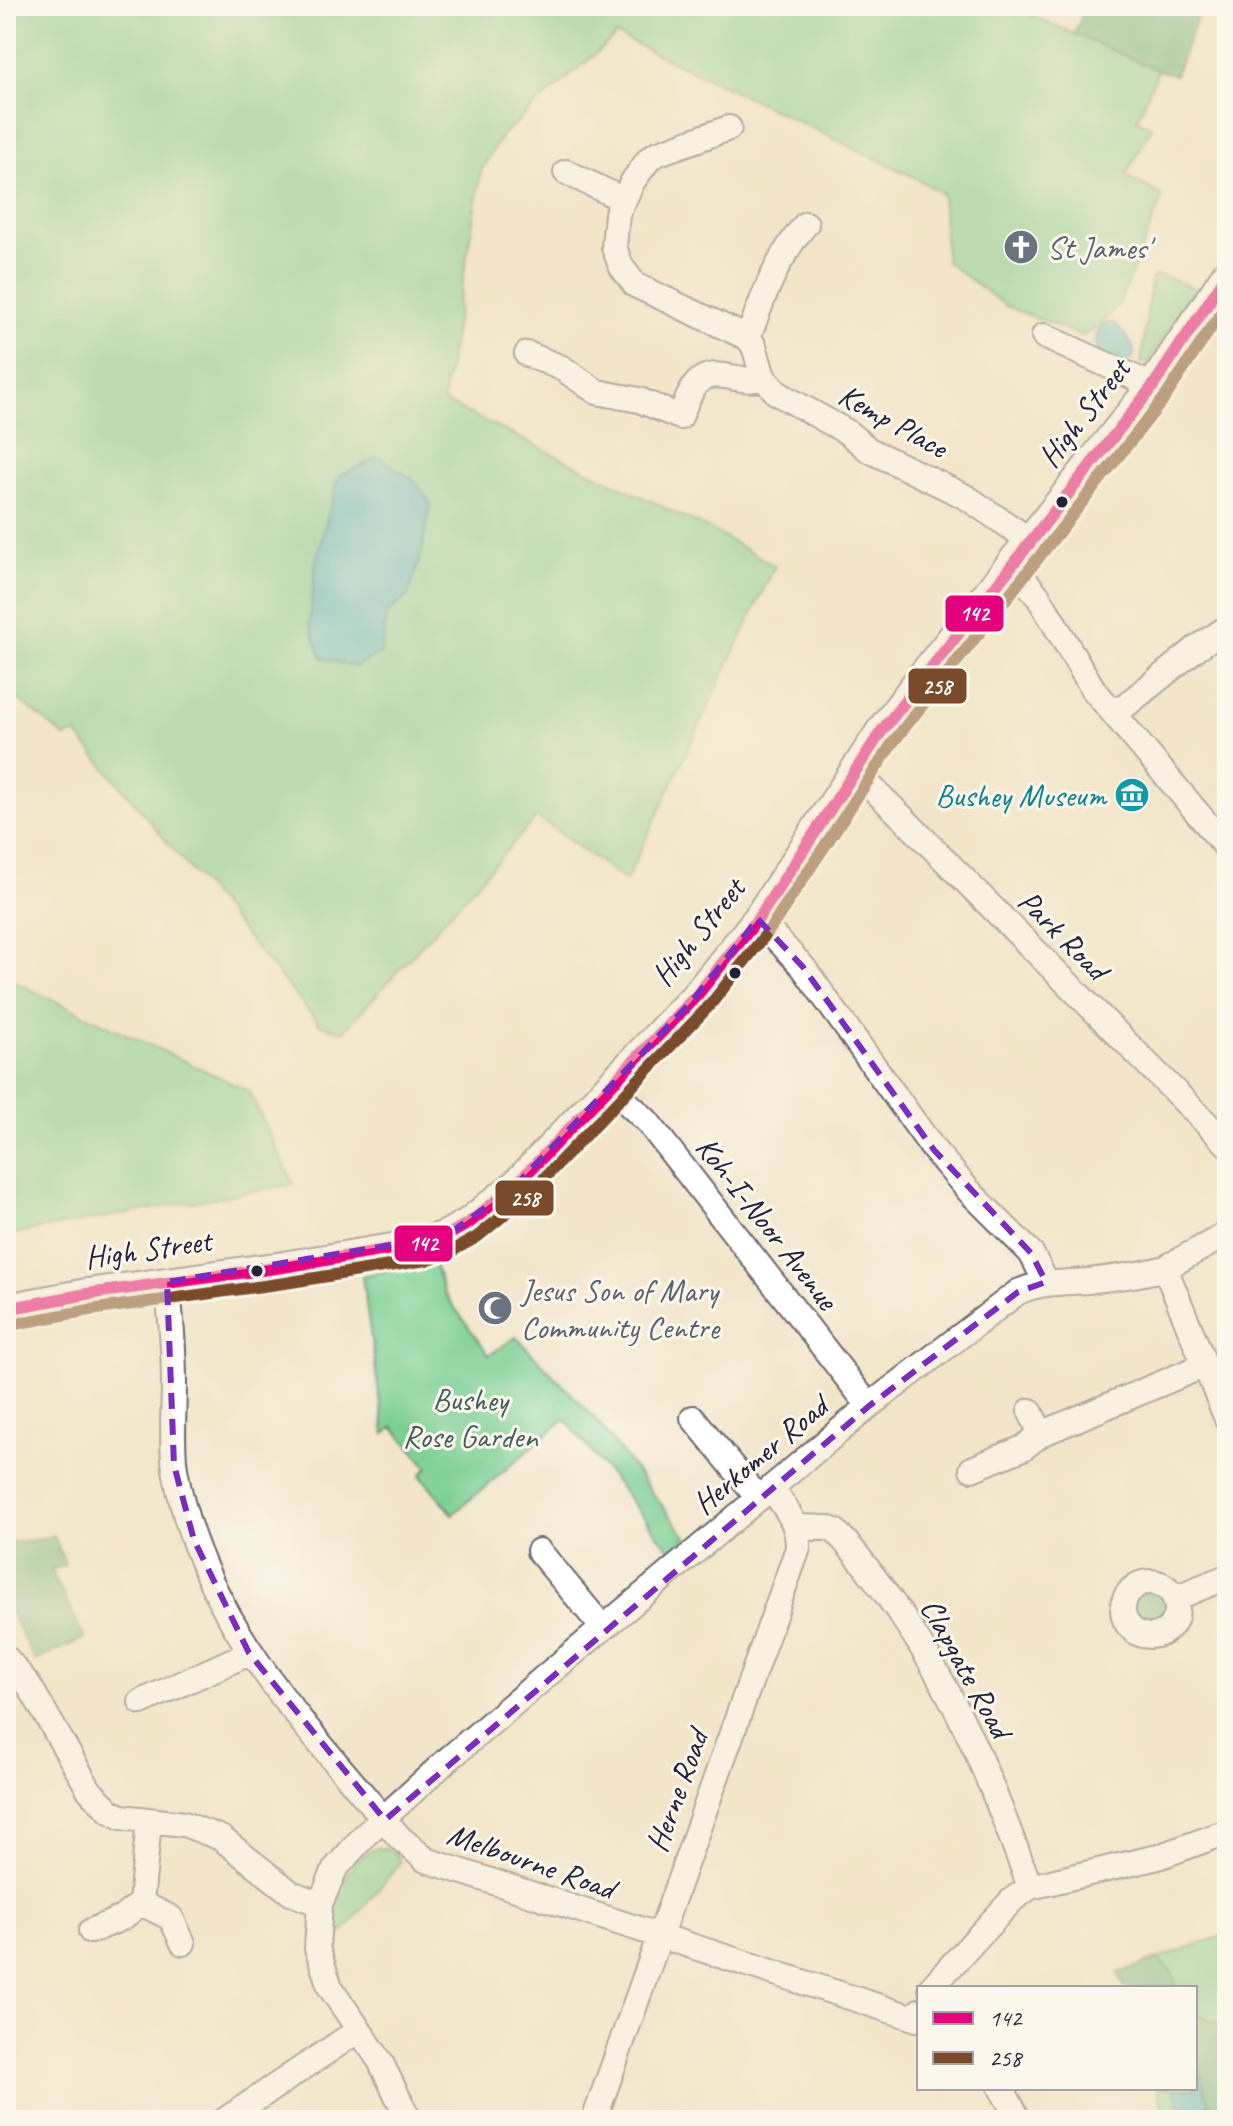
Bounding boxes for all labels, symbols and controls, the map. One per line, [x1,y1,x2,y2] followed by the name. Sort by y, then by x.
[1047,227,1156,268] place label: St James'
[1002,228,1040,266] church icon: St James'
[1029,348,1141,476] street label: High Street
[831,374,957,469] street label: Kemp Place
[1054,494,1070,510] unlabelled marker
[944,594,1005,633] line badge: 142
[959,600,991,628] text: 142
[907,667,968,705] line badge: 258
[922,673,955,701] text: 258
[935,775,1108,816] place label: Bushey Museum
[1113,776,1151,814] museum icon: Bushey Museum
[642,867,756,994] street label: High Street
[1009,881,1120,992] street label: Park Road
[727,965,743,981] unlabelled marker
[687,1128,849,1320] street label: Koh-I-Noor Avenue
[494,1179,555,1217] line badge: 258
[510,1185,543,1213] text: 258
[82,1219,217,1278] street label: High Street
[393,1224,454,1263] line badge: 142
[408,1230,440,1258] text: 142
[249,1263,265,1279] unlabelled marker
[519,1270,721,1348] place label: Jesus Son of Mary Community Centre
[476,1289,514,1327] mosque icon: Jesus Son of Mary Community Centre
[402,1379,539,1457] park label: Bushey Rose Garden
[684,1383,840,1523] street label: Herkomer Road
[911,1591,1024,1750] street label: Clapgate Road
[636,1721,719,1857] street label: Herne Road
[442,1813,625,1910] street label: Melbourne Road
[917,1986,1197,2090] legend
[989,2003,1024,2033] text: 142
[989,2043,1024,2073] text: 258

